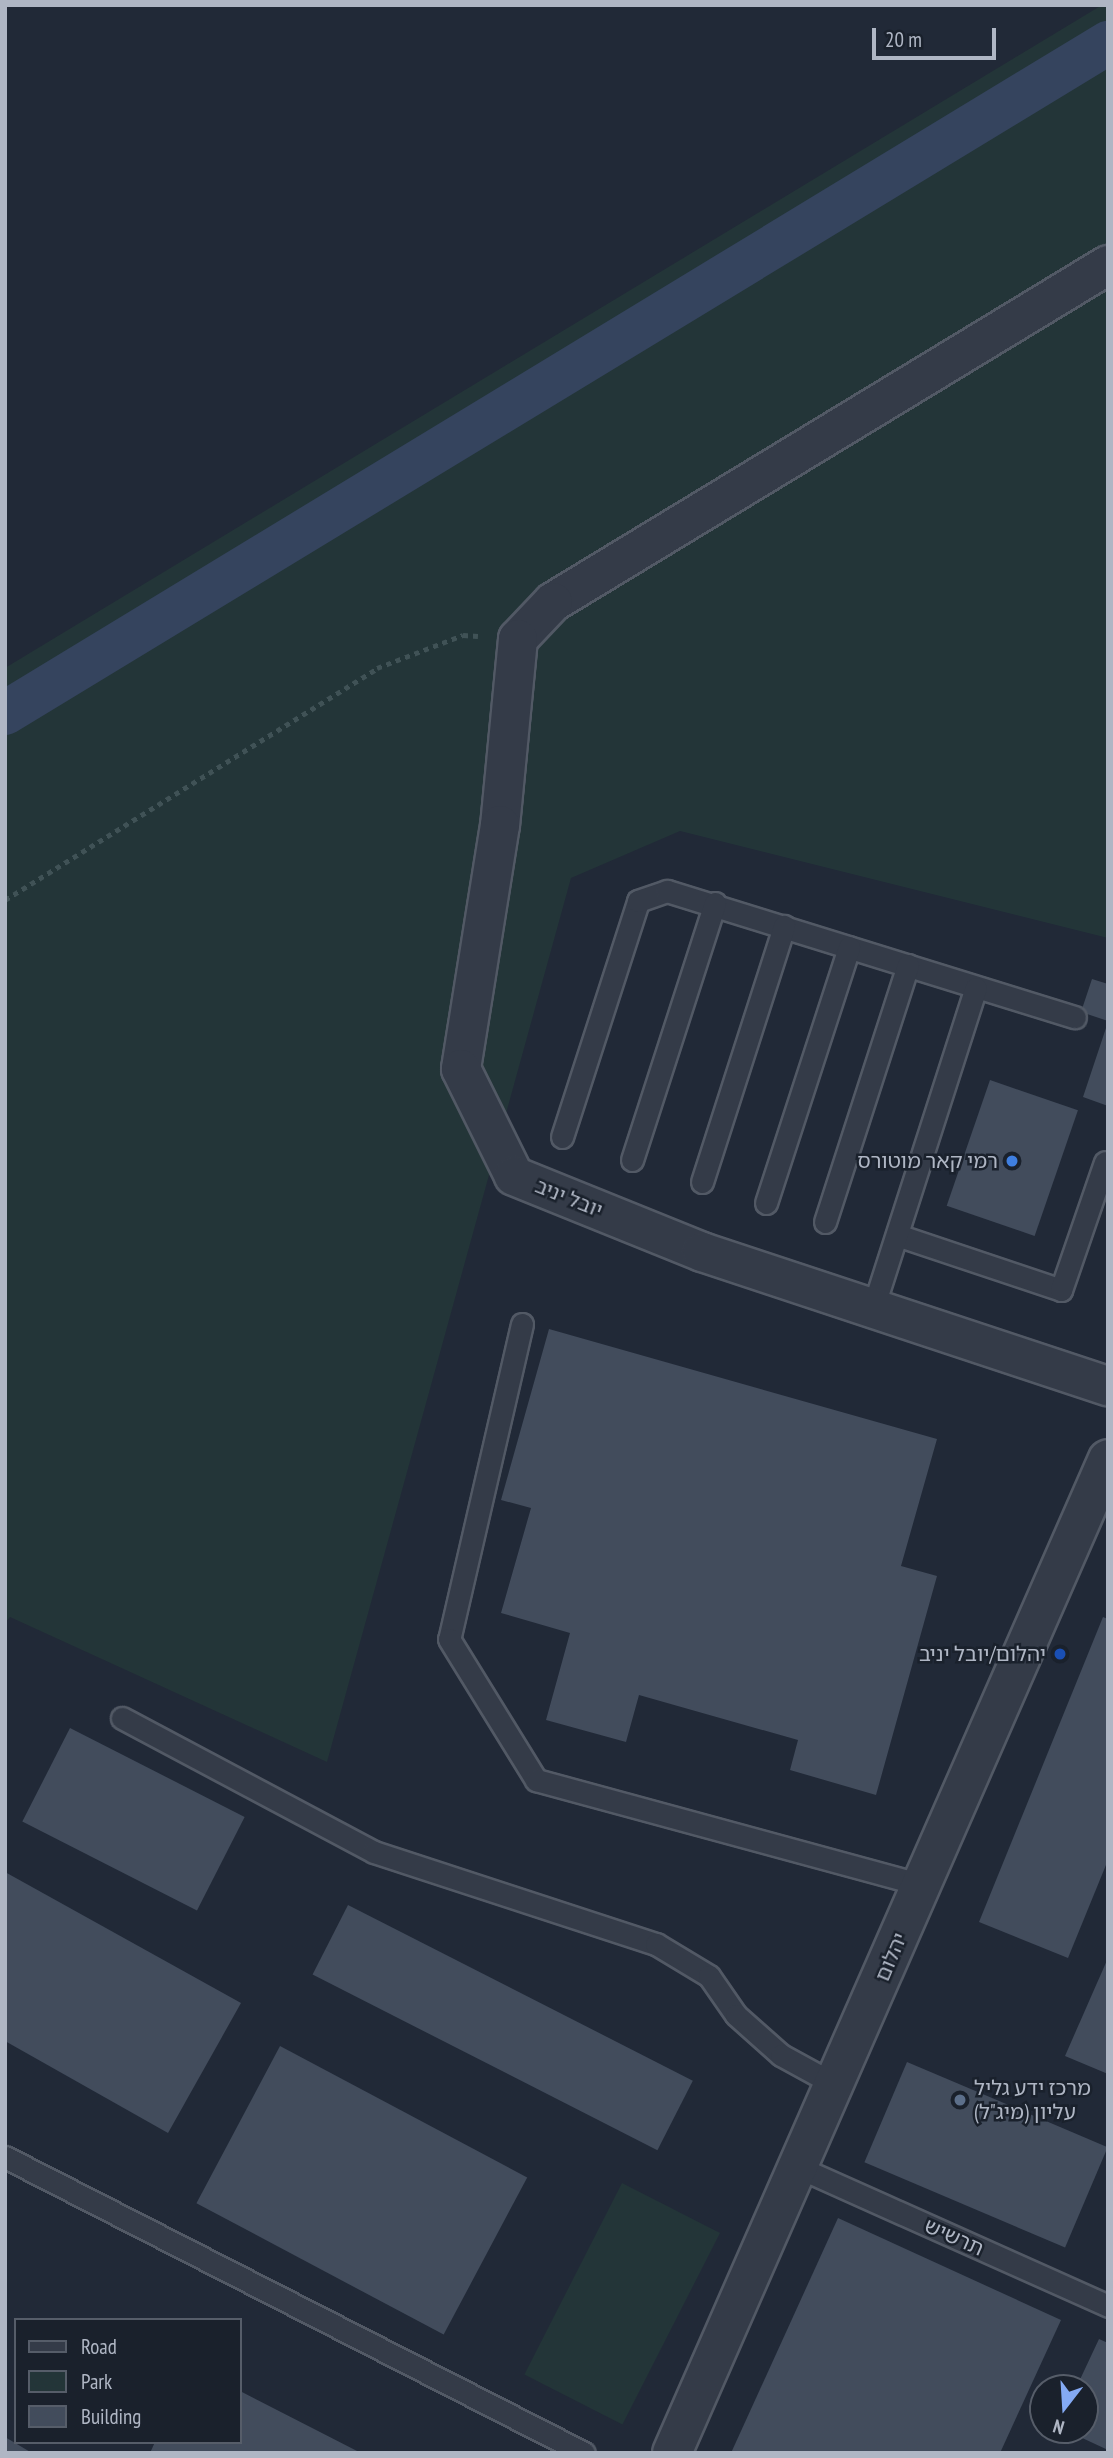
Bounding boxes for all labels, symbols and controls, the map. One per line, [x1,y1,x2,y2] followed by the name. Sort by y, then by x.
[875,14,999,58] scale bar
[885,26,922,53] text: 20 m
[857,1148,998,1174] place label: רמי קאר מוטורס
[1004,1153,1020,1169] marker: רמי קאר מוטורס
[532,1173,606,1223] street label: יובל יניב
[919,1641,1046,1667] place label: יהלום/יובל יניב
[1052,1646,1068,1662] marker: יהלום/יובל יניב
[870,1929,912,1985] street label: יהלום
[974,2075,1091,2125] place label: מרכז ידע גליל עליון (מיג"ל)
[952,2092,968,2108] marker: מרכז ידע גליל עליון (מיג"ל)
[920,2213,988,2261] street label: תרשיש
[14,2318,242,2444] legend
[81,2333,117,2360] text: Road
[81,2368,112,2395] text: Park
[1029,2374,1099,2444] north arrow
[81,2403,141,2430] text: Building
[1050,2414,1067,2440] text: N

